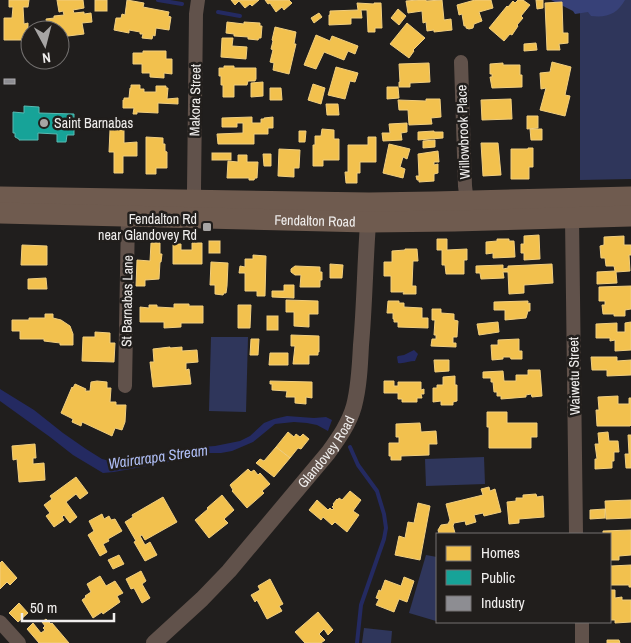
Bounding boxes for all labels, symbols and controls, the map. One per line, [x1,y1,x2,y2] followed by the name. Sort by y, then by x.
[20,20,70,70] north arrow
[41,48,52,67] text: N
[185,64,205,136] street label: Makora Street
[452,85,474,179] street label: Willowbrook Place
[54,114,133,132] place label: Saint Barnabas
[38,117,50,129] marker: Saint Barnabas
[98,210,197,244] place label: Fendalton Rd near Glandovey Rd
[274,211,356,231] street label: Fendalton Road
[201,221,213,233] marker: Fendalton Rd near Glandovey Rd
[117,255,137,347] street label: St Barnabas Lane
[564,337,584,415] street label: Waiwetu Street
[294,413,358,492] street label: Glandovey Road
[107,439,209,474] water label: Wairarapa Stream
[436,533,611,623] legend
[481,542,520,563] text: Homes
[481,567,515,588] text: Public
[22,590,115,622] scale bar
[481,592,526,613] text: Industry
[30,597,57,618] text: 50 m

